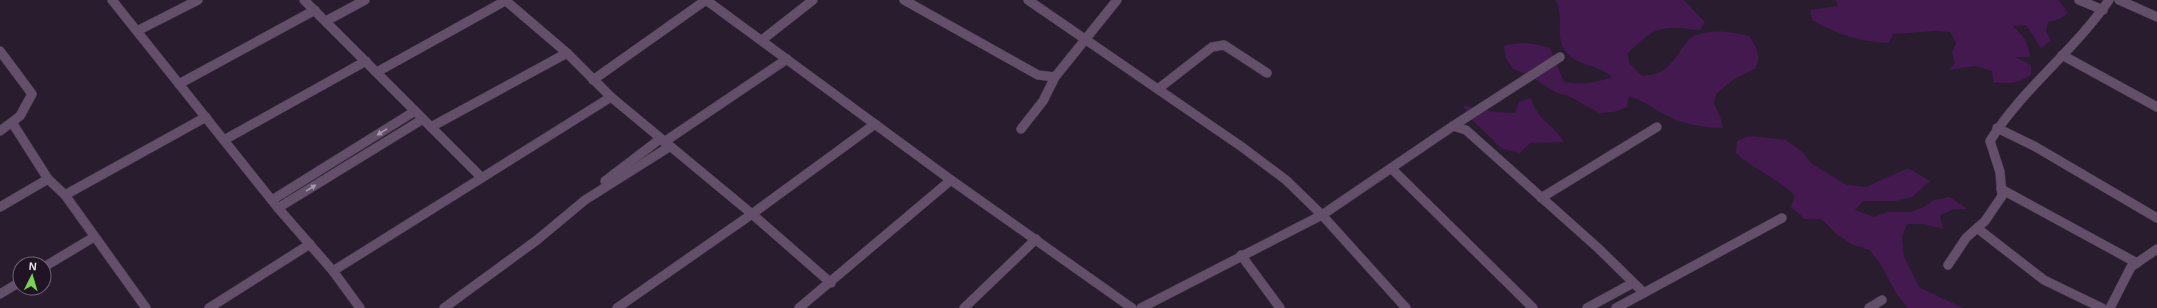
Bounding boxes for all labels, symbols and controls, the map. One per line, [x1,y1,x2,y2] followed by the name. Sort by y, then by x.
[376,128,388,135] one-way arrow
[306,184,316,192] one-way arrow
[12,256,52,296] north arrow
[28,260,37,272] text: N

